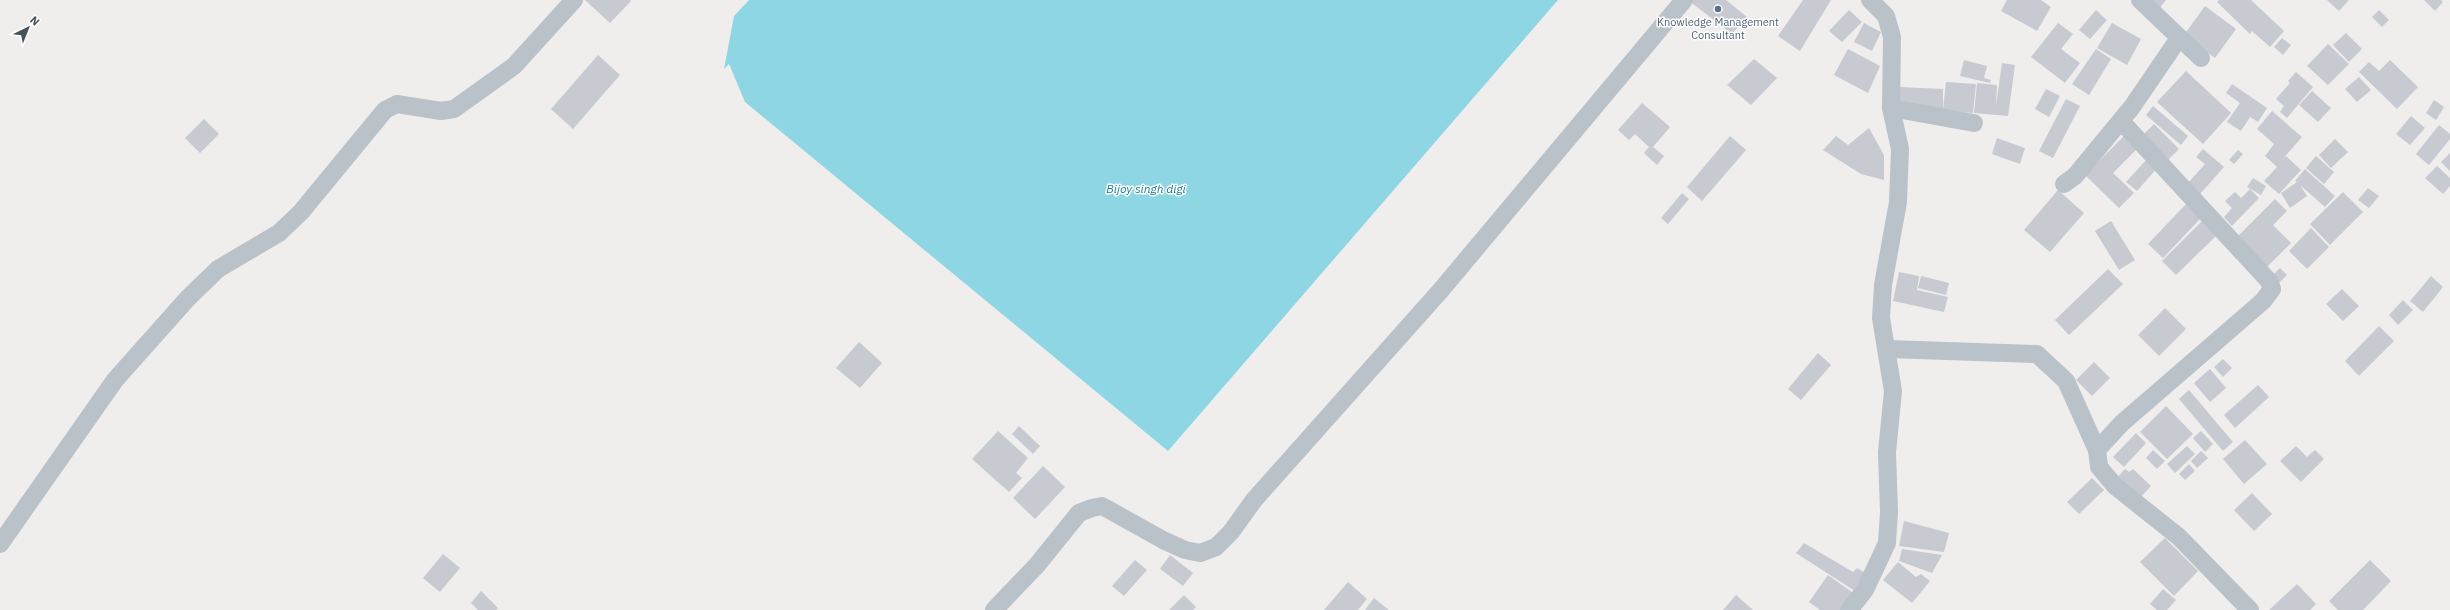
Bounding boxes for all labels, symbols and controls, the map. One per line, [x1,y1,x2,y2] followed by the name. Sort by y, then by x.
[1713,4,1723,14] marker: Knowledge Management Consultant
[8,8,48,48] north arrow
[27,13,43,29] text: N
[1657,15,1779,42] place label: Knowledge Management Consultant
[1106,181,1187,196] water label: Bijoy singh digi

